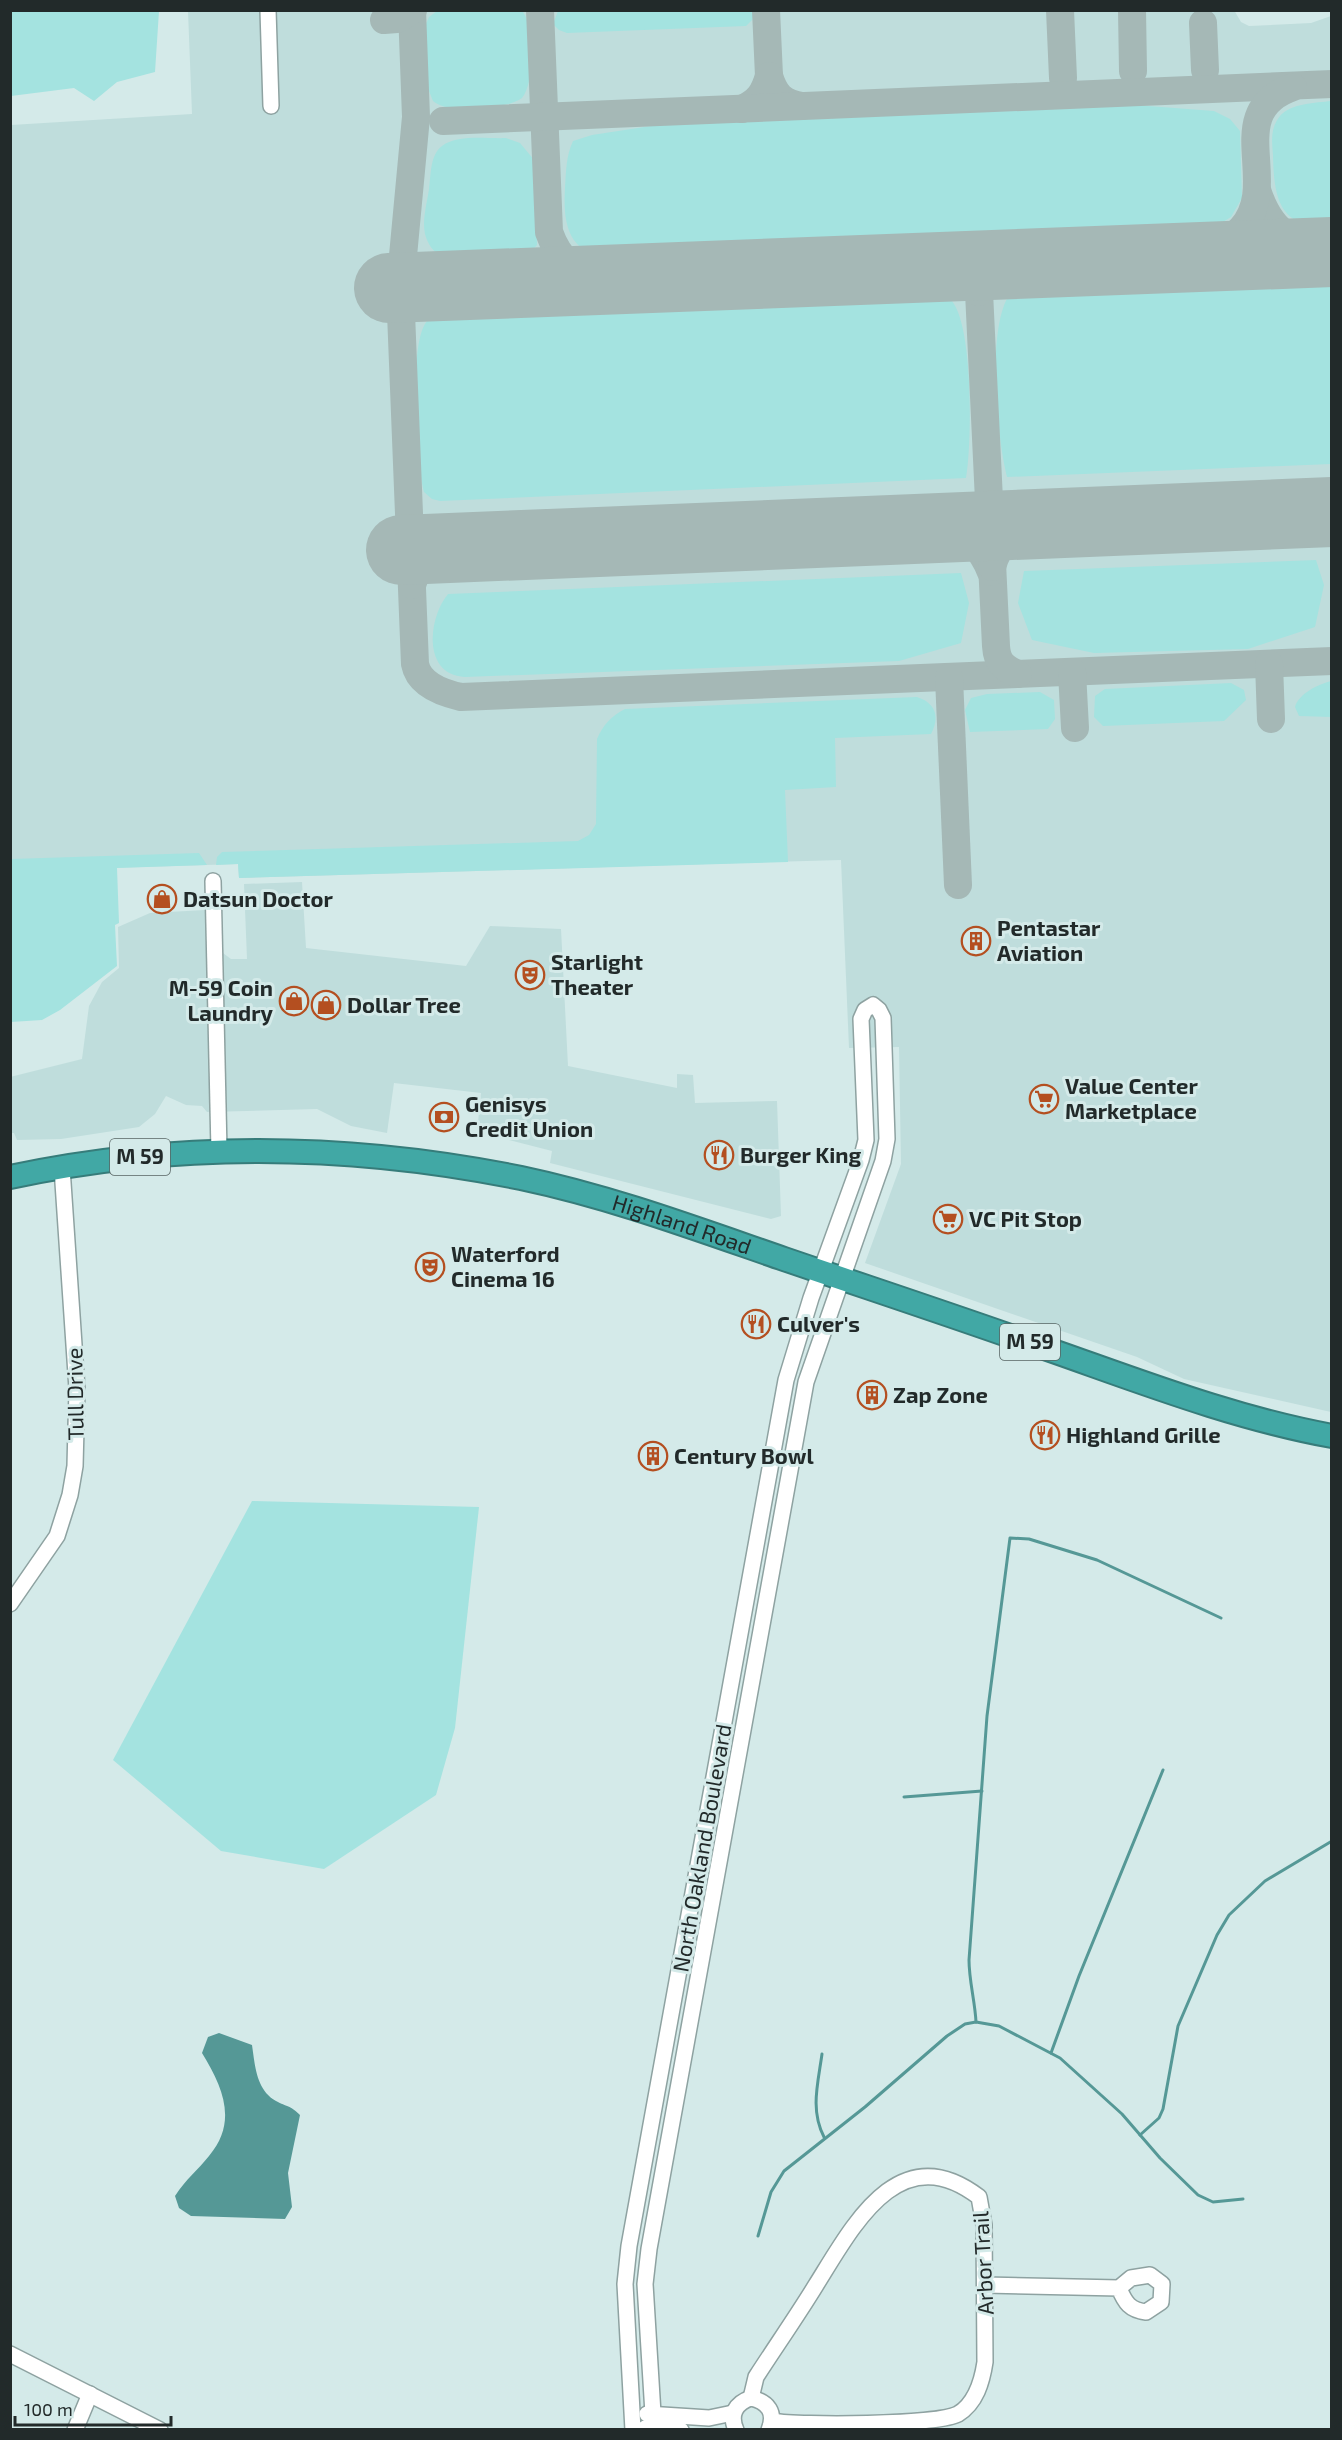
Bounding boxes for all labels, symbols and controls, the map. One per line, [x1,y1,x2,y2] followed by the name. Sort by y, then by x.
[146,883,178,915] shop icon: Datsun Doctor
[183,885,333,911] place label: Datsun Doctor
[997,914,1101,965] place label: Pentastar Aviation
[960,925,992,957] building icon: Pentastar Aviation
[551,948,643,999] place label: Starlight Theater
[514,959,546,991] theatre icon: Starlight Theater
[169,974,274,1026] place label: M-59 Coin Laundry
[278,985,310,1017] shop icon: M-59 Coin Laundry
[310,989,342,1021] shop icon: Dollar Tree
[347,991,461,1017] place label: Dollar Tree
[1065,1072,1198,1123] place label: Value Center Marketplace
[1028,1083,1060,1115] supermarket icon: Value Center Marketplace
[465,1090,593,1141] place label: Genisys Credit Union
[428,1101,460,1133] bank icon: Genisys Credit Union
[110,1139,170,1175] road number: M 59
[703,1139,735,1171] restaurant icon: Burger King
[740,1141,862,1167] place label: Burger King
[609,1188,755,1259] street label: Highland Road
[932,1203,964,1235] supermarket icon: VC Pit Stop
[969,1205,1082,1231] place label: VC Pit Stop
[451,1240,560,1291] place label: Waterford Cinema 16
[414,1251,446,1283] theatre icon: Waterford Cinema 16
[740,1308,772,1340] restaurant icon: Culver's
[777,1310,860,1336] place label: Culver's
[1000,1324,1060,1360] road number: M 59
[60,1347,88,1441] street label: Tull Drive
[856,1379,888,1411] building icon: Zap Zone
[893,1381,988,1407] place label: Zap Zone
[1029,1419,1061,1451] restaurant icon: Highland Grille
[1066,1421,1221,1447] place label: Highland Grille
[637,1440,669,1472] building icon: Century Bowl
[674,1442,814,1469] place label: Century Bowl
[666,1722,736,1974] street label: North Oakland Boulevard
[966,2210,998,2316] street label: Arbor Trail
[15,2389,171,2427] scale bar
[24,2398,73,2420] text: 100 m

